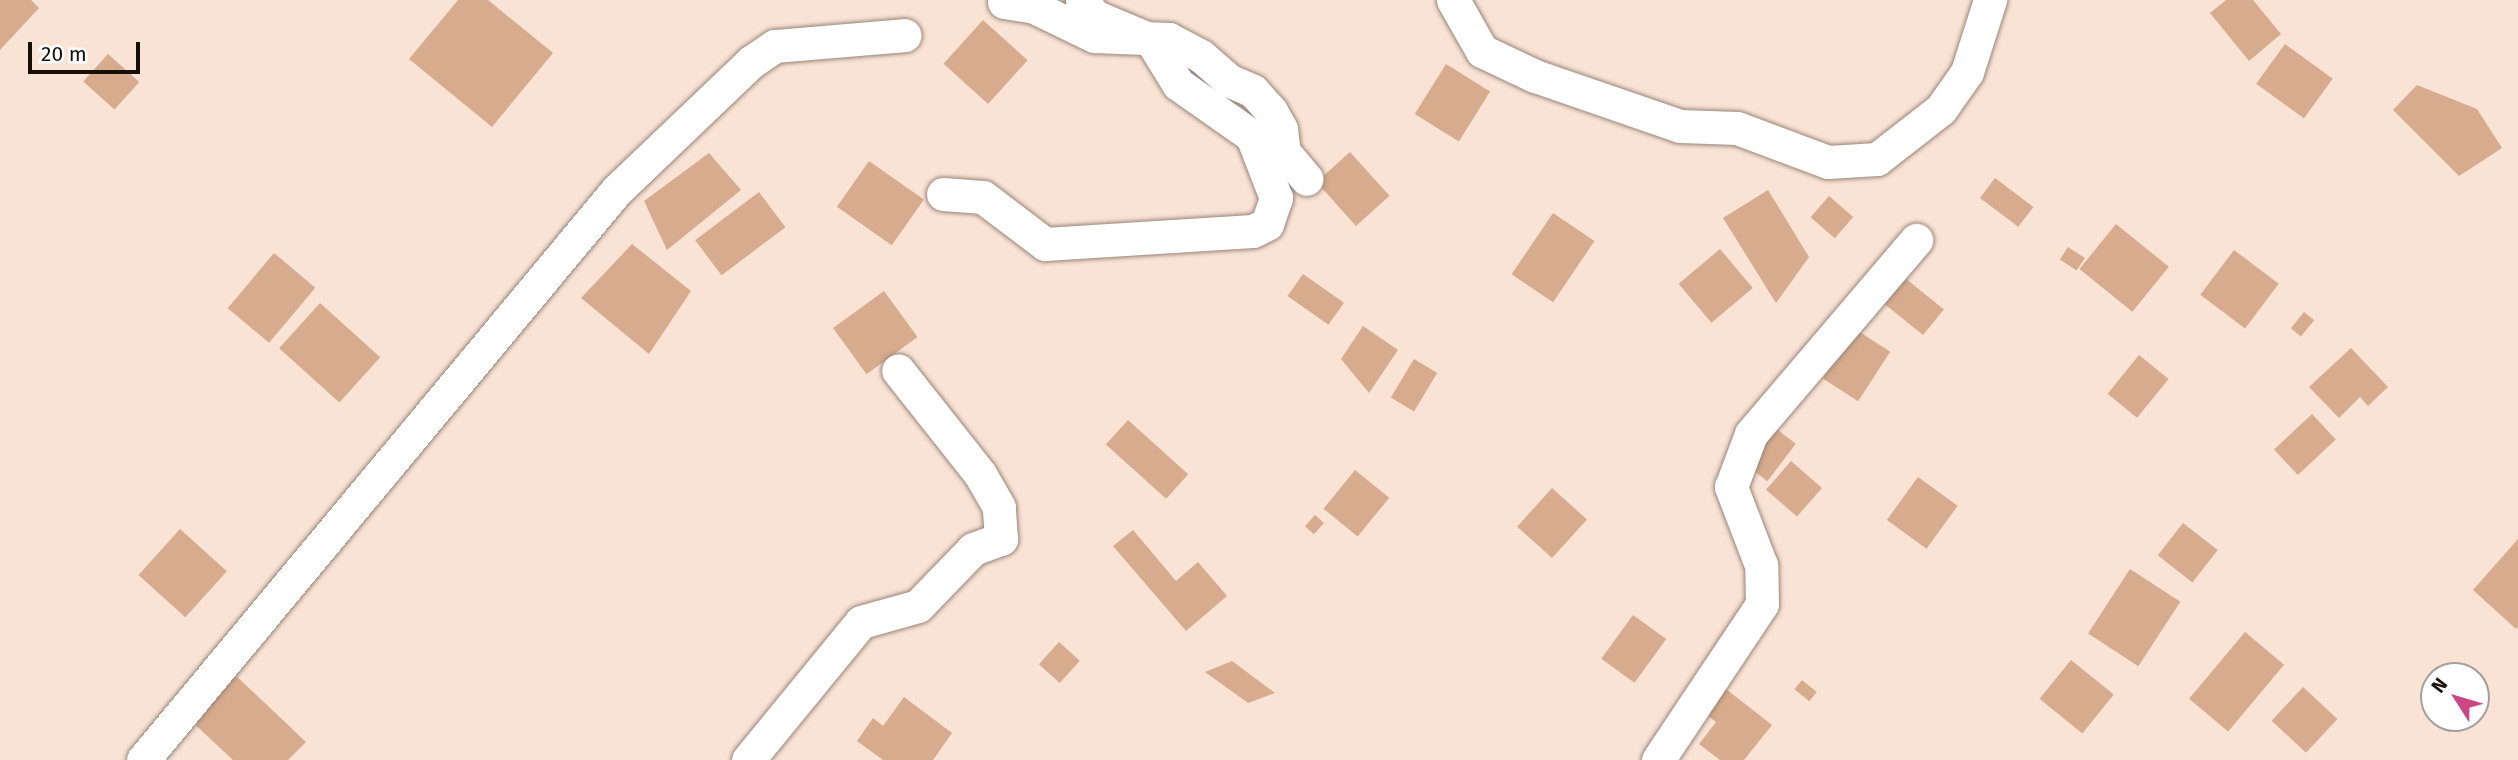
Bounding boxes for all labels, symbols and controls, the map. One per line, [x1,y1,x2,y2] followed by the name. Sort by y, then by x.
[32,28,144,72] scale bar
[41,41,87,67] text: 20 m
[2420,662,2490,732] north arrow
[2426,673,2452,697] text: N

